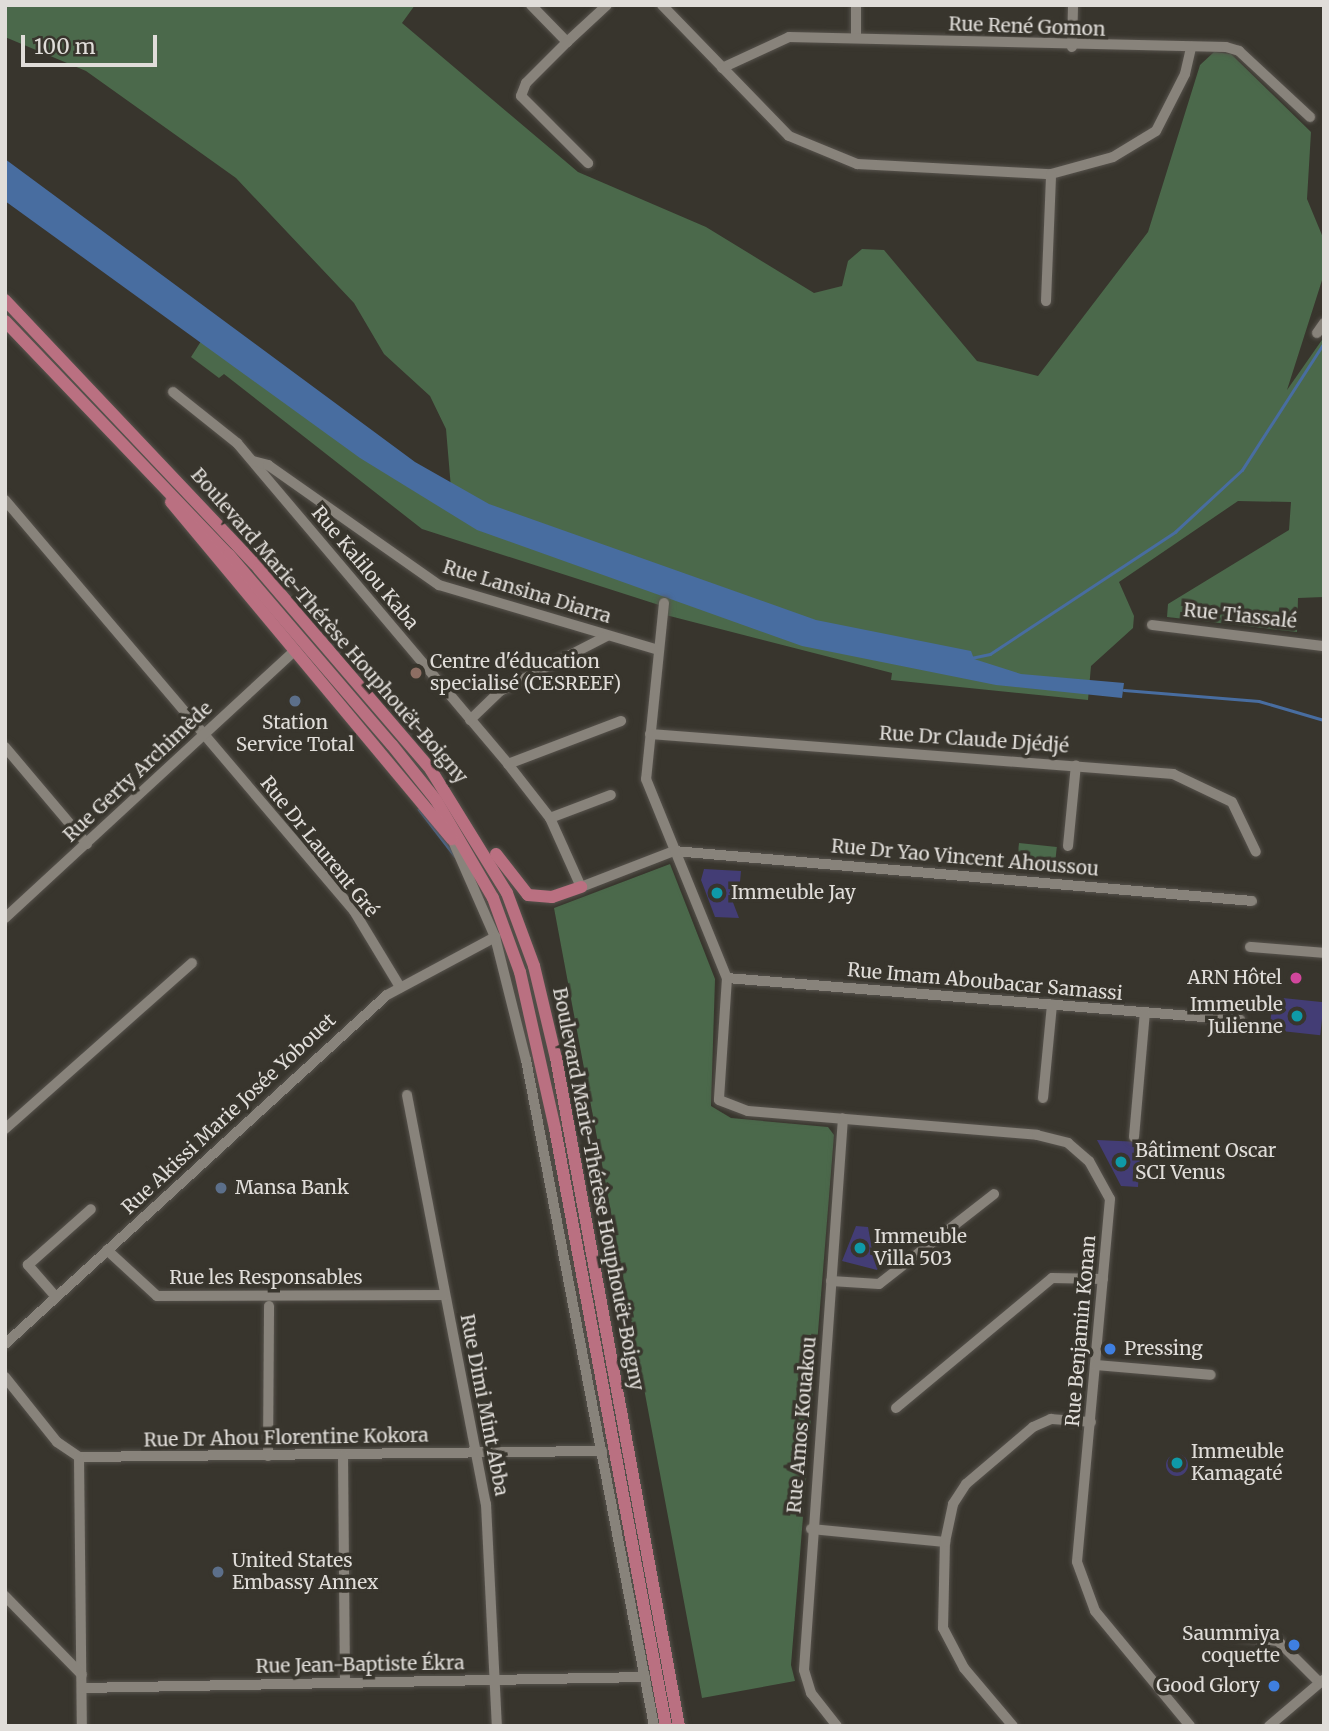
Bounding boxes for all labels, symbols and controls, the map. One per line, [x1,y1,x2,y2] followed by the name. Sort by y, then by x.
[948,13,1106,41] street label: Rue René Gomon
[24,21,161,65] scale bar
[34,33,96,60] text: 100 m
[186,464,472,788] street label: Boulevard Marie-Thérèse Houphouët-Boigny
[307,502,423,634] street label: Rue Kalilou Kaba
[440,556,614,628] street label: Rue Lansina Diarra
[1182,599,1298,633] street label: Rue Tiassalé
[430,651,621,695] place label: Centre d'éducation specialisé (CESREEF)
[408,665,424,681] marker: Centre d'éducation specialisé (CESREEF)
[287,693,303,709] marker: Station Service Total
[59,697,217,847] street label: Rue Gerty Archimède
[236,712,354,756] place label: Station Service Total
[878,722,1070,758] street label: Rue Dr Claude Djédjé
[255,772,383,922] street label: Rue Dr Laurent Gré
[830,835,1100,881] street label: Rue Dr Yao Vincent Ahoussou
[731,882,856,904] place label: Immeuble Jay
[709,885,725,901] marker: Immeuble Jay
[846,959,1124,1005] street label: Rue Imam Aboubacar Samassi
[1187,967,1282,989] place label: ARN Hôtel
[1288,970,1304,986] marker: ARN Hôtel
[548,986,648,1392] street label: Boulevard Marie-Thérèse Houphouët-Boigny
[1190,994,1283,1038] place label: Immeuble Julienne
[1289,1008,1305,1024] marker: Immeuble Julienne
[117,1009,341,1219] street label: Rue Akissi Marie Josée Yobouet
[1135,1140,1276,1184] place label: Bâtiment Oscar SCI Venus
[1113,1154,1129,1170] marker: Bâtiment Oscar SCI Venus
[235,1177,349,1199] place label: Mansa Bank
[213,1180,229,1196] marker: Mansa Bank
[874,1226,967,1270] place label: Immeuble Villa 503
[1061,1234,1101,1428] street label: Rue Benjamin Konan
[852,1240,868,1256] marker: Immeuble Villa 503
[169,1267,363,1289] street label: Rue les Responsables
[455,1312,513,1498] street label: Rue Dimi Mint Abba
[783,1336,821,1514] street label: Rue Amos Kouakou
[1124,1338,1203,1360] place label: Pressing
[1102,1341,1118,1357] marker: Pressing
[143,1424,429,1452] street label: Rue Dr Ahou Florentine Kokora
[1191,1441,1284,1485] place label: Immeuble Kamagaté
[1169,1455,1185,1471] marker: Immeuble Kamagaté
[232,1550,378,1594] place label: United States Embassy Annex
[210,1564,226,1580] marker: United States Embassy Annex
[1182,1623,1280,1667] place label: Saummiya coquette
[1286,1637,1302,1653] marker: Saummiya coquette
[255,1652,465,1678] street label: Rue Jean-Baptiste Ékra
[1156,1675,1260,1697] place label: Good Glory
[1266,1678,1282,1694] marker: Good Glory

